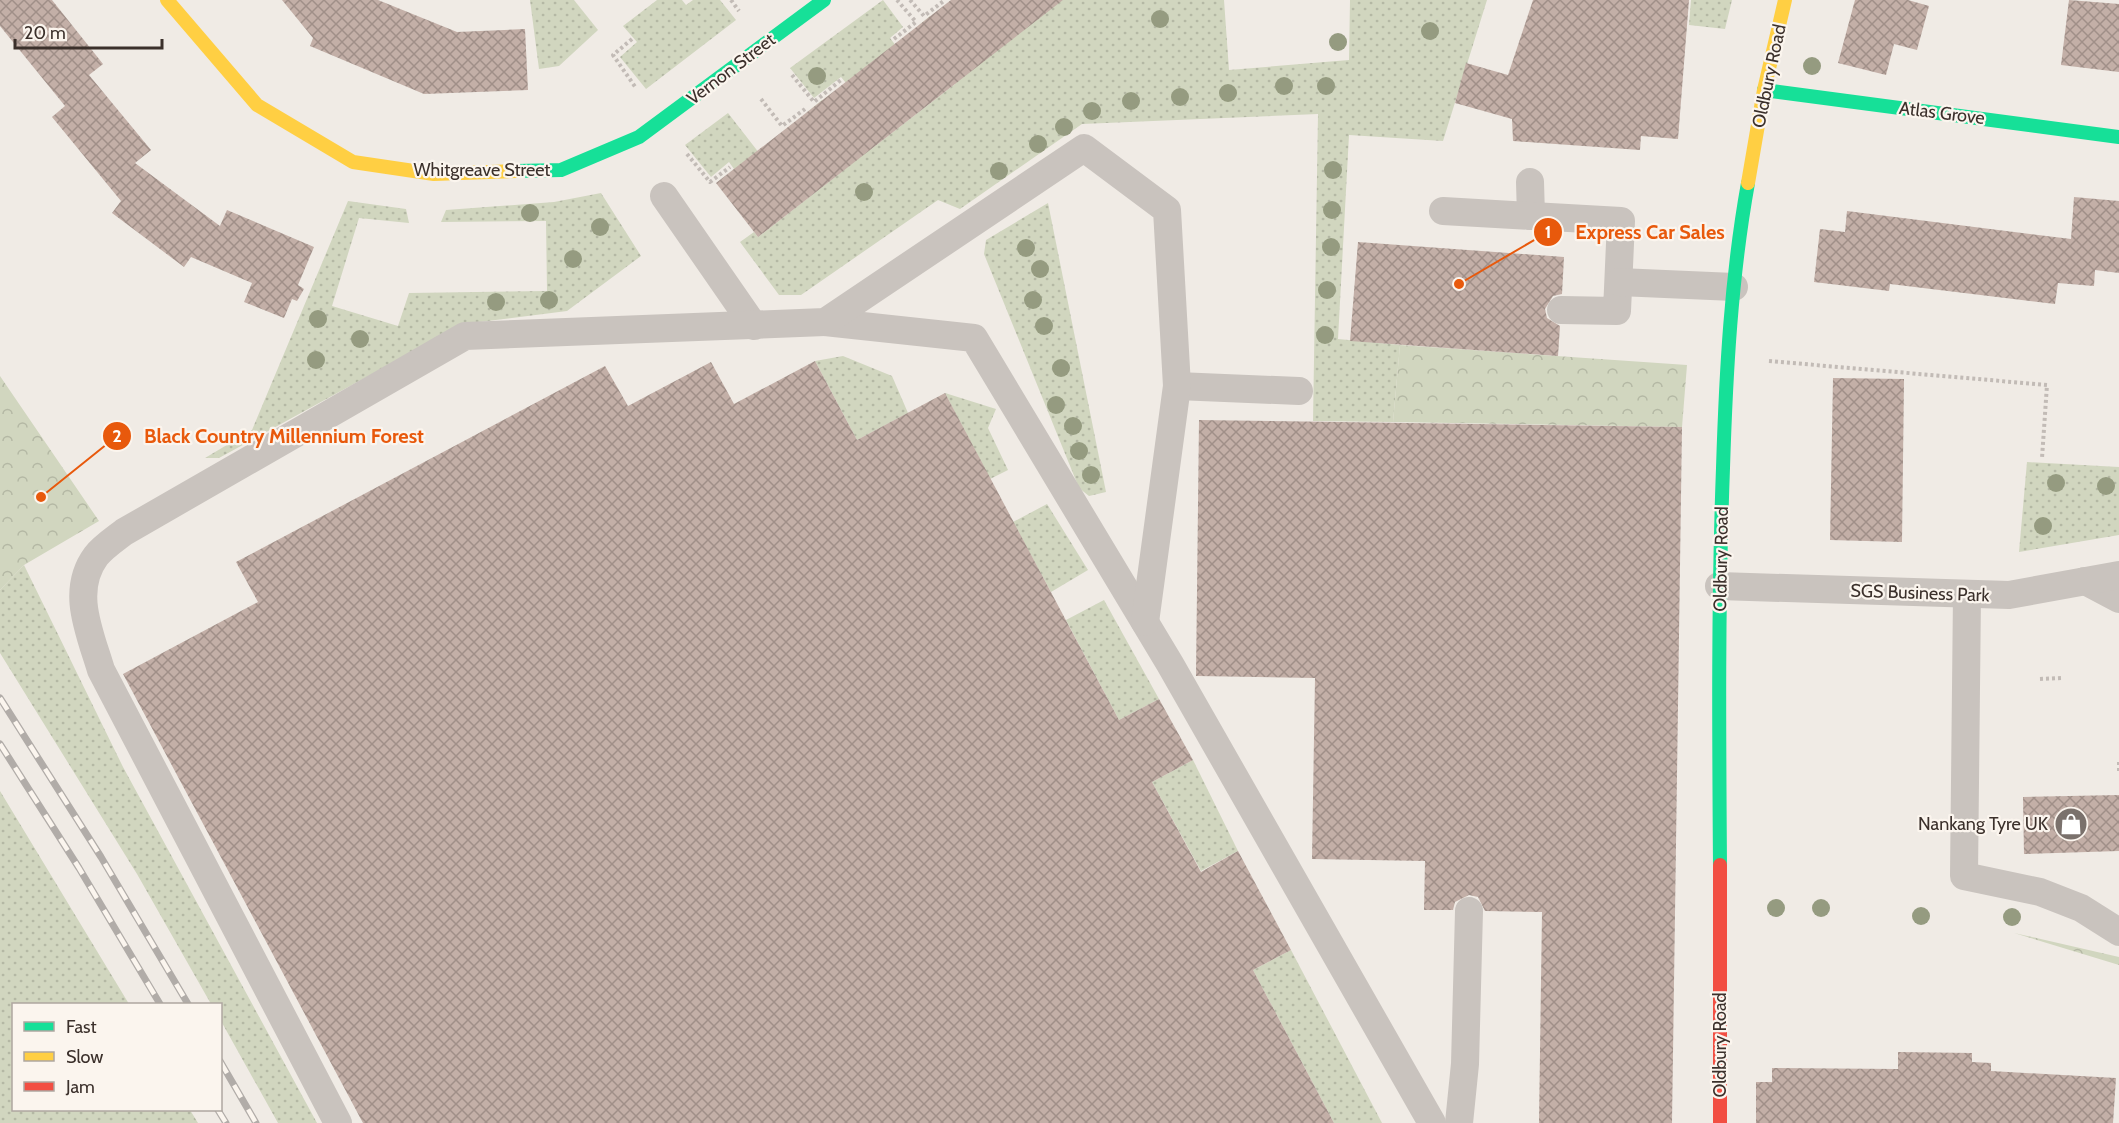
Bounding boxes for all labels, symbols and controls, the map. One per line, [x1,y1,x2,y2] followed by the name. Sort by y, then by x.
[15,12,162,50] scale bar
[24,22,66,44] text: 20 m
[1747,22,1791,130] street label: Oldbury Road
[682,29,780,109] street label: Vernon Street
[1898,97,1986,129] street label: Atlas Grove
[414,159,550,181] street label: Whitgreave Street
[1533,213,1737,251] callout: Express Car Sales
[1575,220,1725,244] text: Express Car Sales
[1545,221,1551,243] text: 1
[102,417,436,455] callout: Black Country Millennium Forest
[144,424,424,448] text: Black Country Millennium Forest
[112,425,122,447] text: 2
[1709,506,1733,612] street label: Oldbury Road
[1850,580,1991,606] street label: SGS Business Park
[2053,806,2089,842] shop icon: Nankang Tyre UK
[1918,813,2049,835] place label: Nankang Tyre UK
[1709,992,1731,1098] street label: Oldbury Road
[12,1003,222,1111] legend
[66,1016,97,1038] text: Fast
[66,1046,103,1068] text: Slow
[65,1076,95,1098] text: Jam

